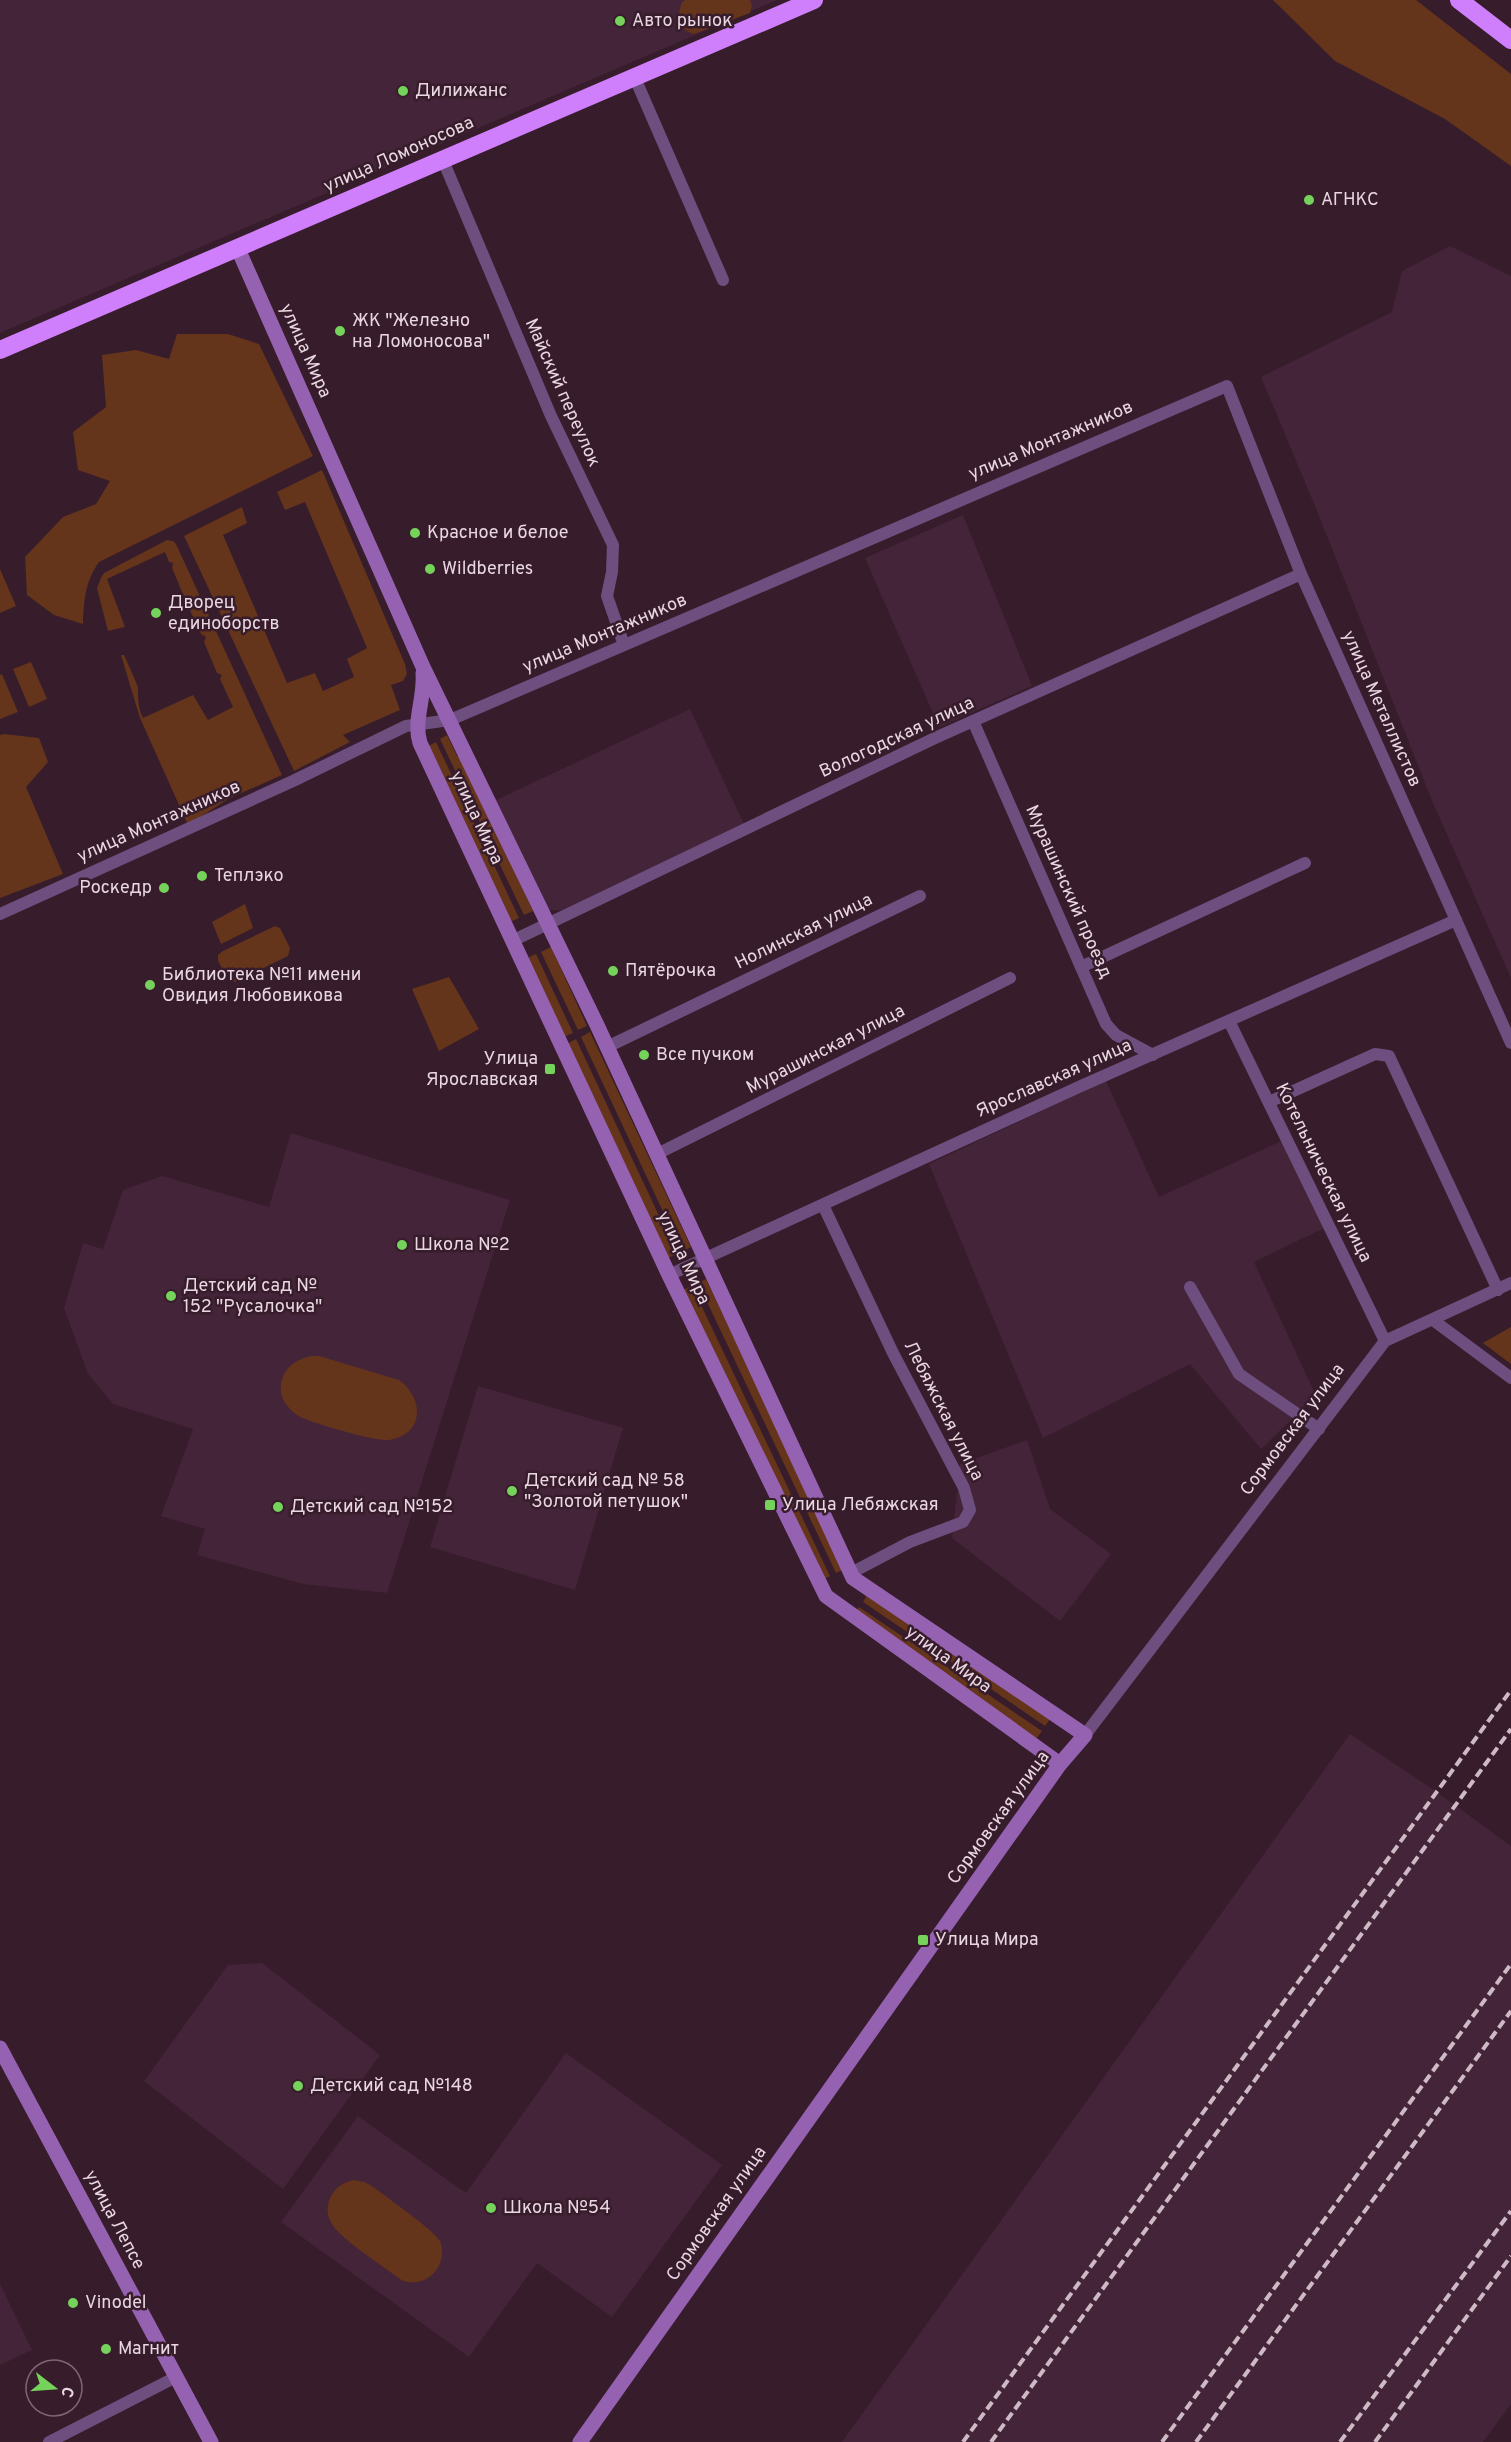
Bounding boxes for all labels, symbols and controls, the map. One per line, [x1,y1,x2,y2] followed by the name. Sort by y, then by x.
[632,10,732,33] place label: Авто рынок
[613,14,627,28] marker: Авто рынок
[415,80,508,103] place label: Дилижанс
[396,84,410,98] marker: Дилижанс
[320,111,478,199] street label: улица Ломоносова
[1321,189,1379,212] place label: АГНКС
[1302,193,1316,207] marker: АГНКС
[274,300,336,402] street label: улица Мира
[352,310,490,354] place label: ЖК "Железно на Ломоносова"
[519,315,605,471] street label: Майский переулок
[333,324,347,338] marker: ЖК "Железно на Ломоносова"
[965,396,1137,486] street label: улица Монтажников
[427,522,568,545] place label: Красное и белое
[408,526,422,540] marker: Красное и белое
[442,558,533,581] place label: Wildberries
[423,562,437,576] marker: Wildberries
[519,589,691,679] street label: улица Монтажников
[168,592,280,636] place label: Дворец единоборств
[149,606,163,620] marker: Дворец единоборств
[1336,627,1426,791] street label: улица Металлистов
[816,692,978,784] street label: Вологодская улица
[444,767,508,869] street label: улица Мира
[74,776,244,868] street label: улица Монтажников
[1019,802,1117,982] street label: Мурашинский проезд
[214,865,284,888] place label: Теплэко
[195,869,209,883] marker: Теплэко
[79,877,152,900] place label: Роскедр
[157,881,171,895] marker: Роскедр
[731,889,877,975] street label: Нолинская улица
[625,960,716,983] place label: Пятёрочка
[162,964,361,1008] place label: Библиотека №11 имени Овидия Любовикова
[606,964,620,978] marker: Пятёрочка
[143,978,157,992] marker: Библиотека №11 имени Овидия Любовикова
[743,1000,909,1100] street label: Мурашинская улица
[972,1034,1136,1124] street label: Ярославская улица
[656,1044,754,1067] place label: Все пучком
[426,1048,538,1092] place label: Улица Ярославская
[637,1048,651,1062] marker: Все пучком
[543,1062,557,1076] marker: Улица Ярославская
[1270,1080,1376,1266] street label: Котельническая улица
[651,1207,715,1309] street label: улица Мира
[414,1234,510,1257] place label: Школа №2
[395,1238,409,1252] marker: Школа №2
[183,1275,322,1319] place label: Детский сад № 152 "Русалочка"
[164,1289,178,1303] marker: Детский сад № 152 "Русалочка"
[898,1337,988,1485] street label: Лебяжская улица
[1236,1359,1350,1501] street label: Сормовская улица
[524,1470,688,1514] place label: Детский сад № 58 "Золотой петушок"
[505,1484,519,1498] marker: Детский сад № 58 "Золотой петушок"
[782,1494,939,1517] place label: Улица Лебяжская
[290,1496,453,1519] place label: Детский сад №152
[763,1498,777,1512] marker: Улица Лебяжская
[271,1500,285,1514] marker: Детский сад №152
[900,1621,996,1699] street label: улица Мира
[943,1747,1055,1889] street label: Сормовская улица
[935,1929,1039,1952] place label: Улица Мира
[916,1933,930,1947] marker: Улица Мира
[310,2075,473,2098] place label: Детский сад №148
[291,2079,305,2093] marker: Детский сад №148
[662,2142,772,2286] street label: Сормовская улица
[78,2166,150,2274] street label: улица Лепсе
[503,2197,611,2220] place label: Школа №54
[484,2201,498,2215] marker: Школа №54
[85,2292,147,2315] place label: Vinodel
[66,2296,80,2310] marker: Vinodel
[118,2338,179,2361] place label: Магнит
[99,2342,113,2356] marker: Магнит
[24,2358,84,2418] north arrow
[55,2384,77,2400] text: С

